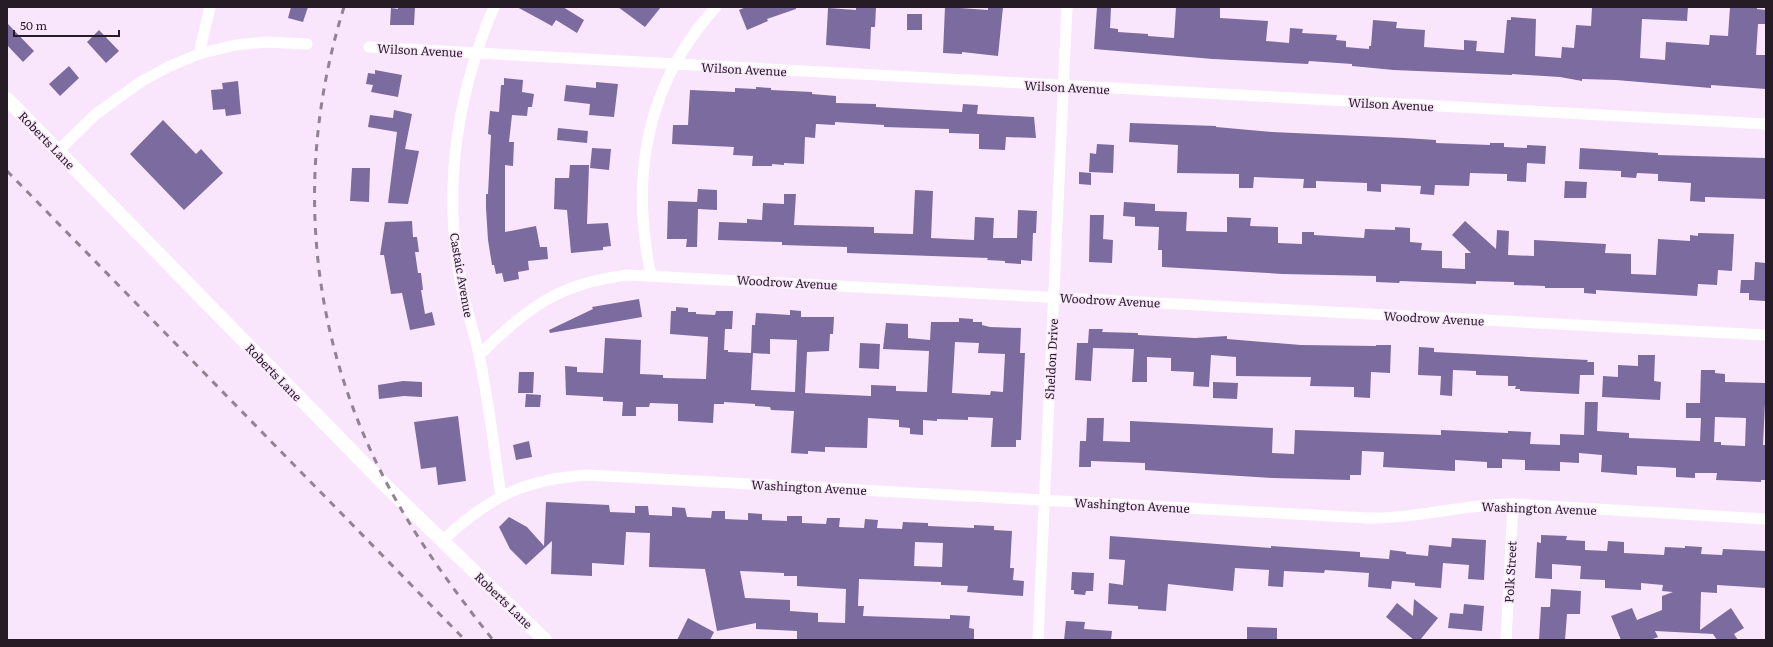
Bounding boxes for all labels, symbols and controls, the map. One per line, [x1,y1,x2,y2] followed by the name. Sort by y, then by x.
[14,12,119,38] scale bar
[20,16,47,34] text: 50 m
[377,39,463,61] street label: Wilson Avenue
[701,58,787,80] street label: Wilson Avenue
[1024,76,1110,98] street label: Wilson Avenue
[1348,93,1434,115] street label: Wilson Avenue
[15,107,79,173] street label: Roberts Lane
[446,231,478,319] street label: Castaic Avenue
[736,270,838,294] street label: Woodrow Avenue
[1059,288,1161,312] street label: Woodrow Avenue
[1383,306,1485,330] street label: Woodrow Avenue
[1040,318,1062,400] street label: Sheldon Drive
[242,339,306,405] street label: Roberts Lane
[751,475,867,499] street label: Washington Avenue
[1074,493,1190,517] street label: Washington Avenue
[1481,497,1597,519] street label: Washington Avenue
[1499,540,1521,603] street label: Polk Street
[471,568,537,632] street label: Roberts Lane

